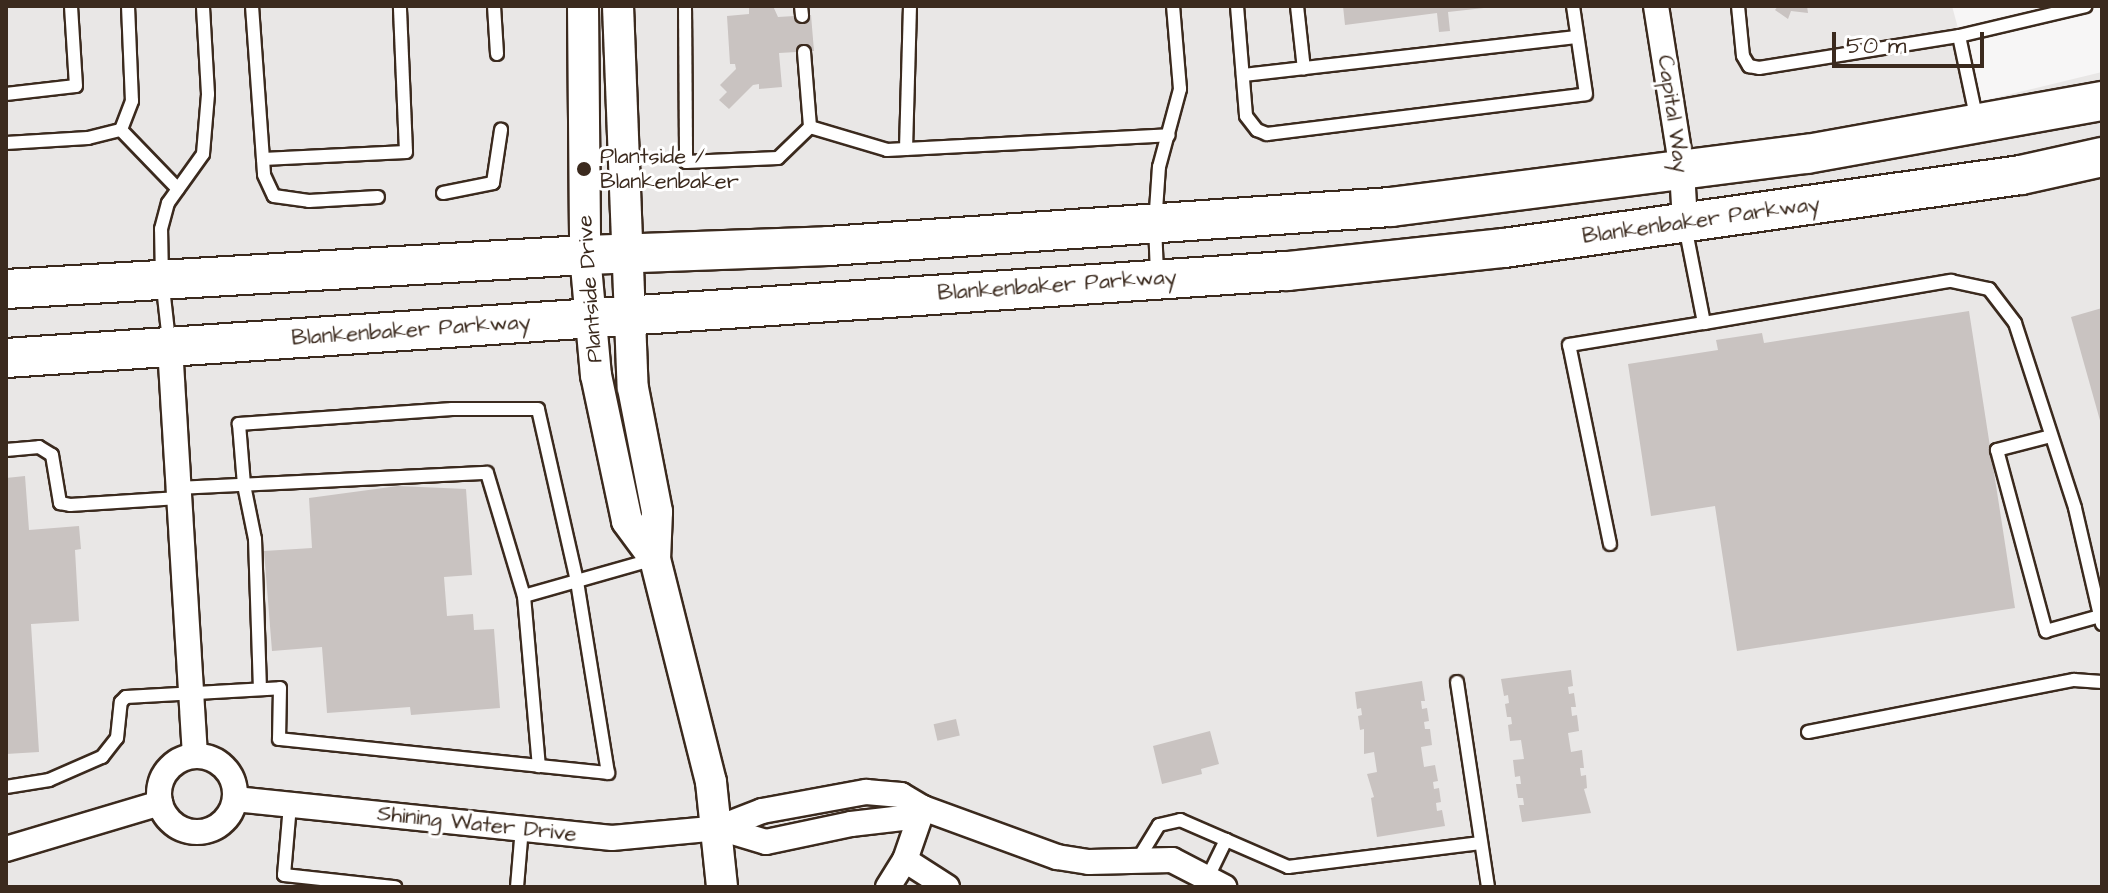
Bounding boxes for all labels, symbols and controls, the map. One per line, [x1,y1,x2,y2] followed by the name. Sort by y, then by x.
[1836,16,1988,66] scale bar
[1846,29,1906,63] text: 50 m
[1652,53,1694,175] street label: Capital Way
[600,143,739,194] place label: Plantside / Blankenbaker
[575,160,593,178] marker: Plantside / Blankenbaker
[1581,190,1821,250] street label: Blankenbaker Parkway
[572,214,608,364] street label: Plantside Drive
[937,263,1177,307] street label: Blankenbaker Parkway
[291,308,531,352] street label: Blankenbaker Parkway
[376,800,578,848] street label: Shining Water Drive

